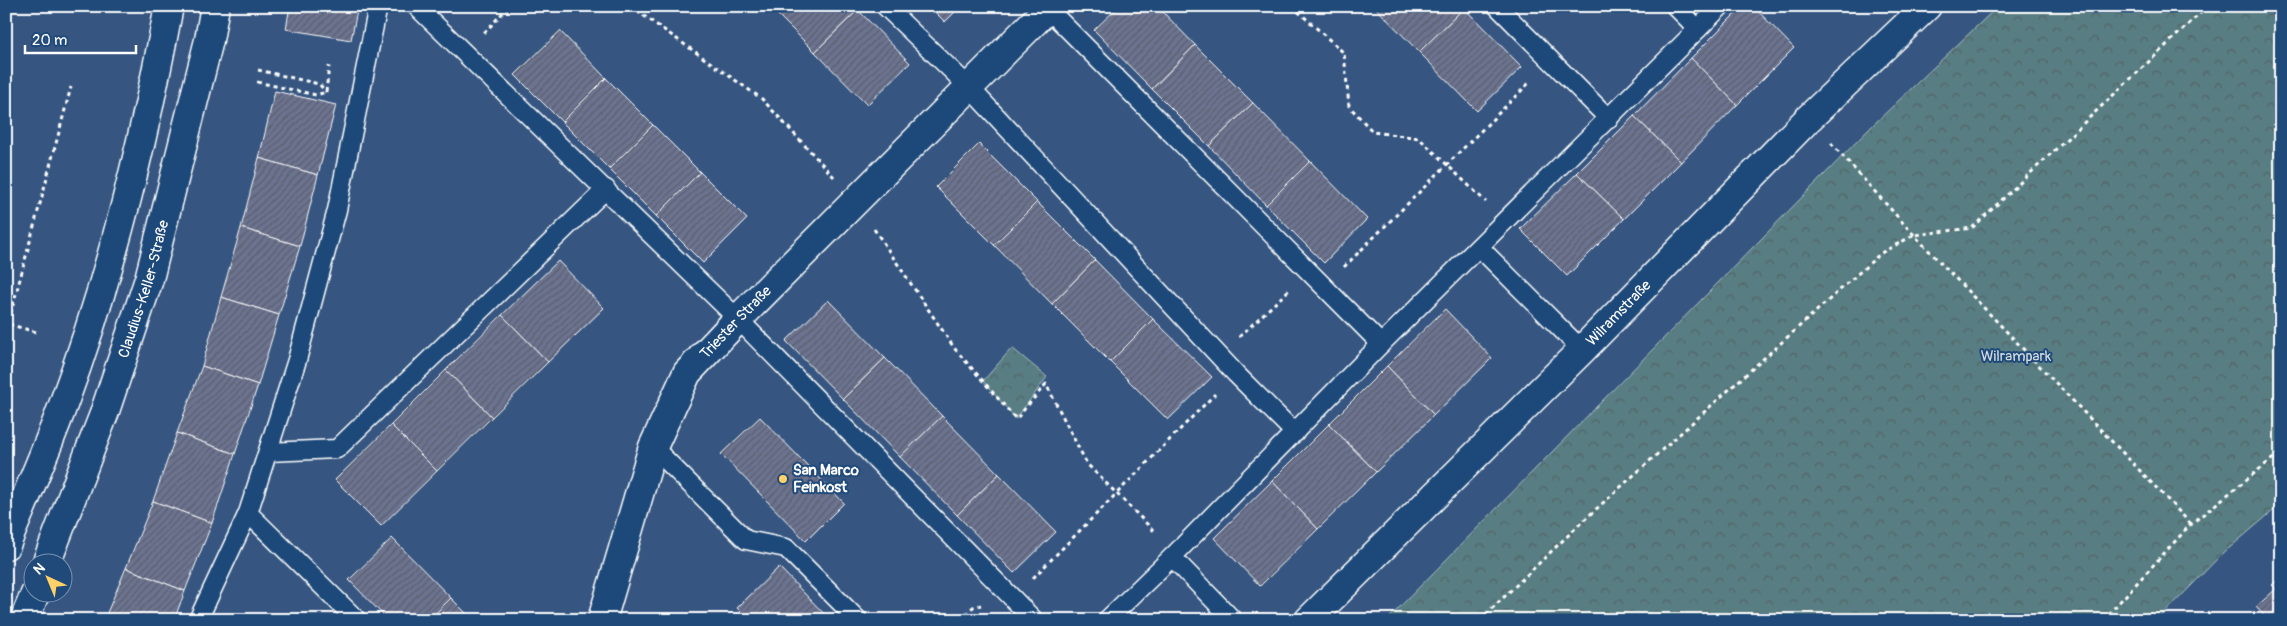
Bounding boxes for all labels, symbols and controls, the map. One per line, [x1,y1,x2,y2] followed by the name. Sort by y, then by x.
[25,22,136,54] scale bar
[32,31,67,50] text: 20 m
[114,218,174,361] street label: Claudius-Keller-Straße
[1582,276,1656,350] street label: Wilramstraße
[696,282,776,363] street label: Triester Straße
[1981,347,2052,366] park label: Wilrampark
[793,461,859,497] place label: San Marco Feinkost
[777,473,789,485] marker: San Marco Feinkost
[22,554,72,604] north arrow
[30,560,49,578] text: N

